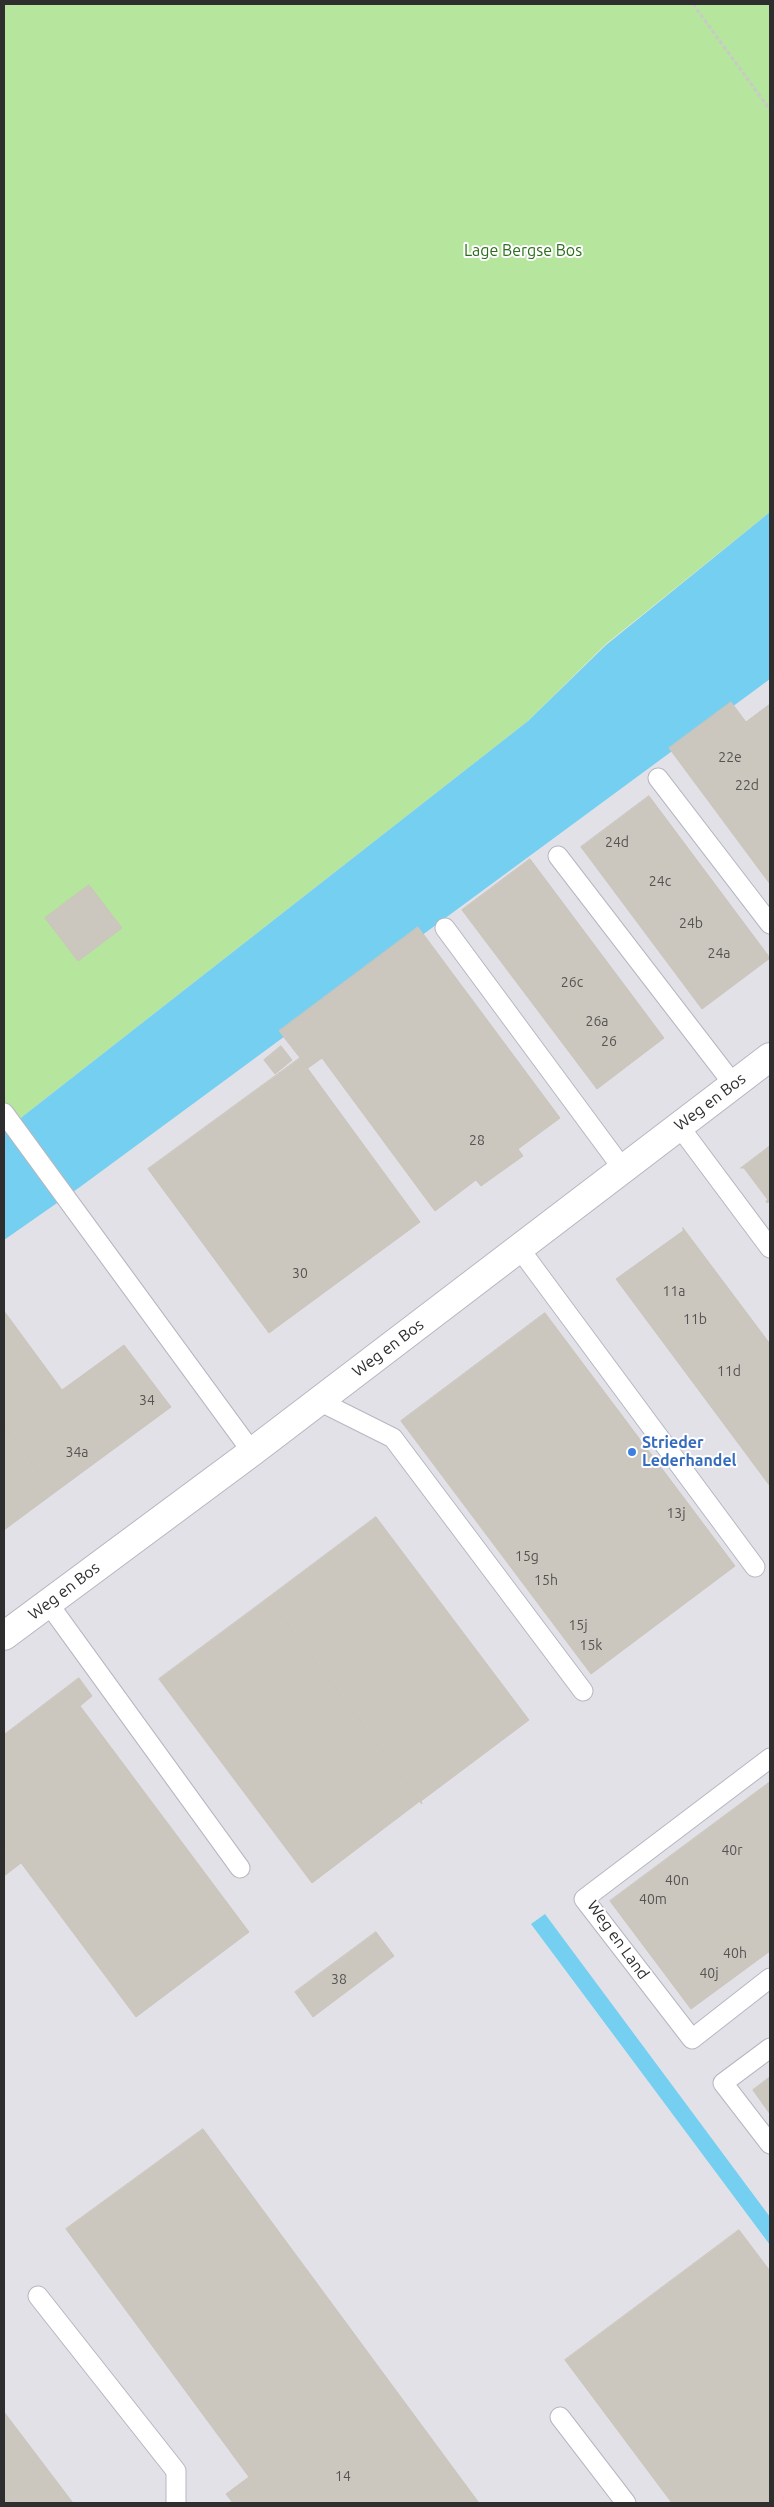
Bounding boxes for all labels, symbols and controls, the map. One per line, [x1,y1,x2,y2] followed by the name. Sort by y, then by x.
[464,241,582,261] park label: Lage Bergse Bos
[718,749,742,765] house number: 22e
[735,777,759,793] house number: 22d
[605,834,629,850] house number: 24d
[649,873,671,889] house number: 24c
[679,915,703,931] house number: 24b
[708,945,730,961] house number: 24a
[561,974,583,990] house number: 26c
[586,1013,608,1029] house number: 26a
[601,1033,617,1049] house number: 26
[671,1069,749,1135] street label: Weg en Bos
[469,1132,485,1148] house number: 28
[292,1265,308,1281] house number: 30
[663,1283,685,1299] house number: 11a
[683,1311,707,1327] house number: 11b
[349,1315,427,1381] street label: Weg en Bos
[717,1363,741,1379] house number: 11d
[139,1392,155,1408] house number: 34
[642,1433,736,1471] place label: Strieder Lederhandel
[66,1444,88,1460] house number: 34a
[626,1446,638,1458] marker: Strieder Lederhandel
[666,1505,686,1521] house number: 13j
[515,1548,539,1564] house number: 15g
[25,1558,103,1624] street label: Weg en Bos
[534,1572,558,1588] house number: 15h
[568,1617,588,1633] house number: 15j
[580,1637,602,1653] house number: 15k
[721,1842,743,1858] house number: 40r
[665,1872,689,1888] house number: 40n
[639,1891,667,1907] house number: 40m
[583,1897,653,1983] street label: Weg en Land
[723,1945,747,1961] house number: 40h
[699,1965,719,1981] house number: 40j
[331,1971,347,1987] house number: 38
[335,2468,351,2484] house number: 14

